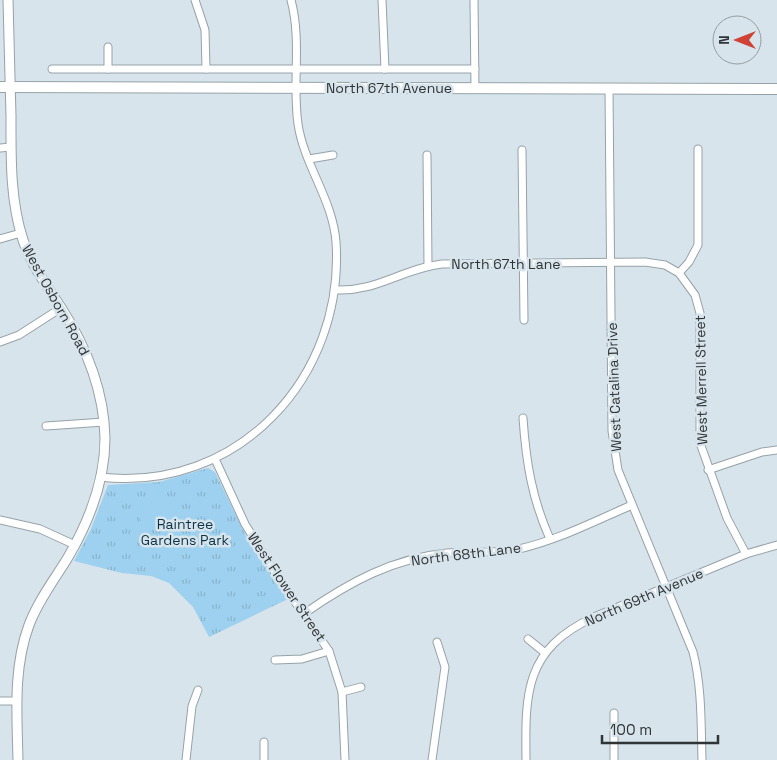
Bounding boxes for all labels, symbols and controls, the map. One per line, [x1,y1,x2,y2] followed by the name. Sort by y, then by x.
[712,15,762,65] north arrow
[715,35,733,45] text: N
[326,79,452,97] street label: North 67th Avenue
[18,241,94,359] street label: West Osborn Road
[451,255,561,273] street label: North 67th Lane
[691,315,711,445] street label: West Merrell Street
[603,322,625,452] street label: West Catalina Drive
[141,515,230,549] park label: Raintree Gardens Park
[244,529,330,645] street label: West Flower Street
[410,538,522,570] street label: North 68th Lane
[582,564,706,630] street label: North 69th Avenue
[602,712,718,744] scale bar
[610,720,652,739] text: 100 m

